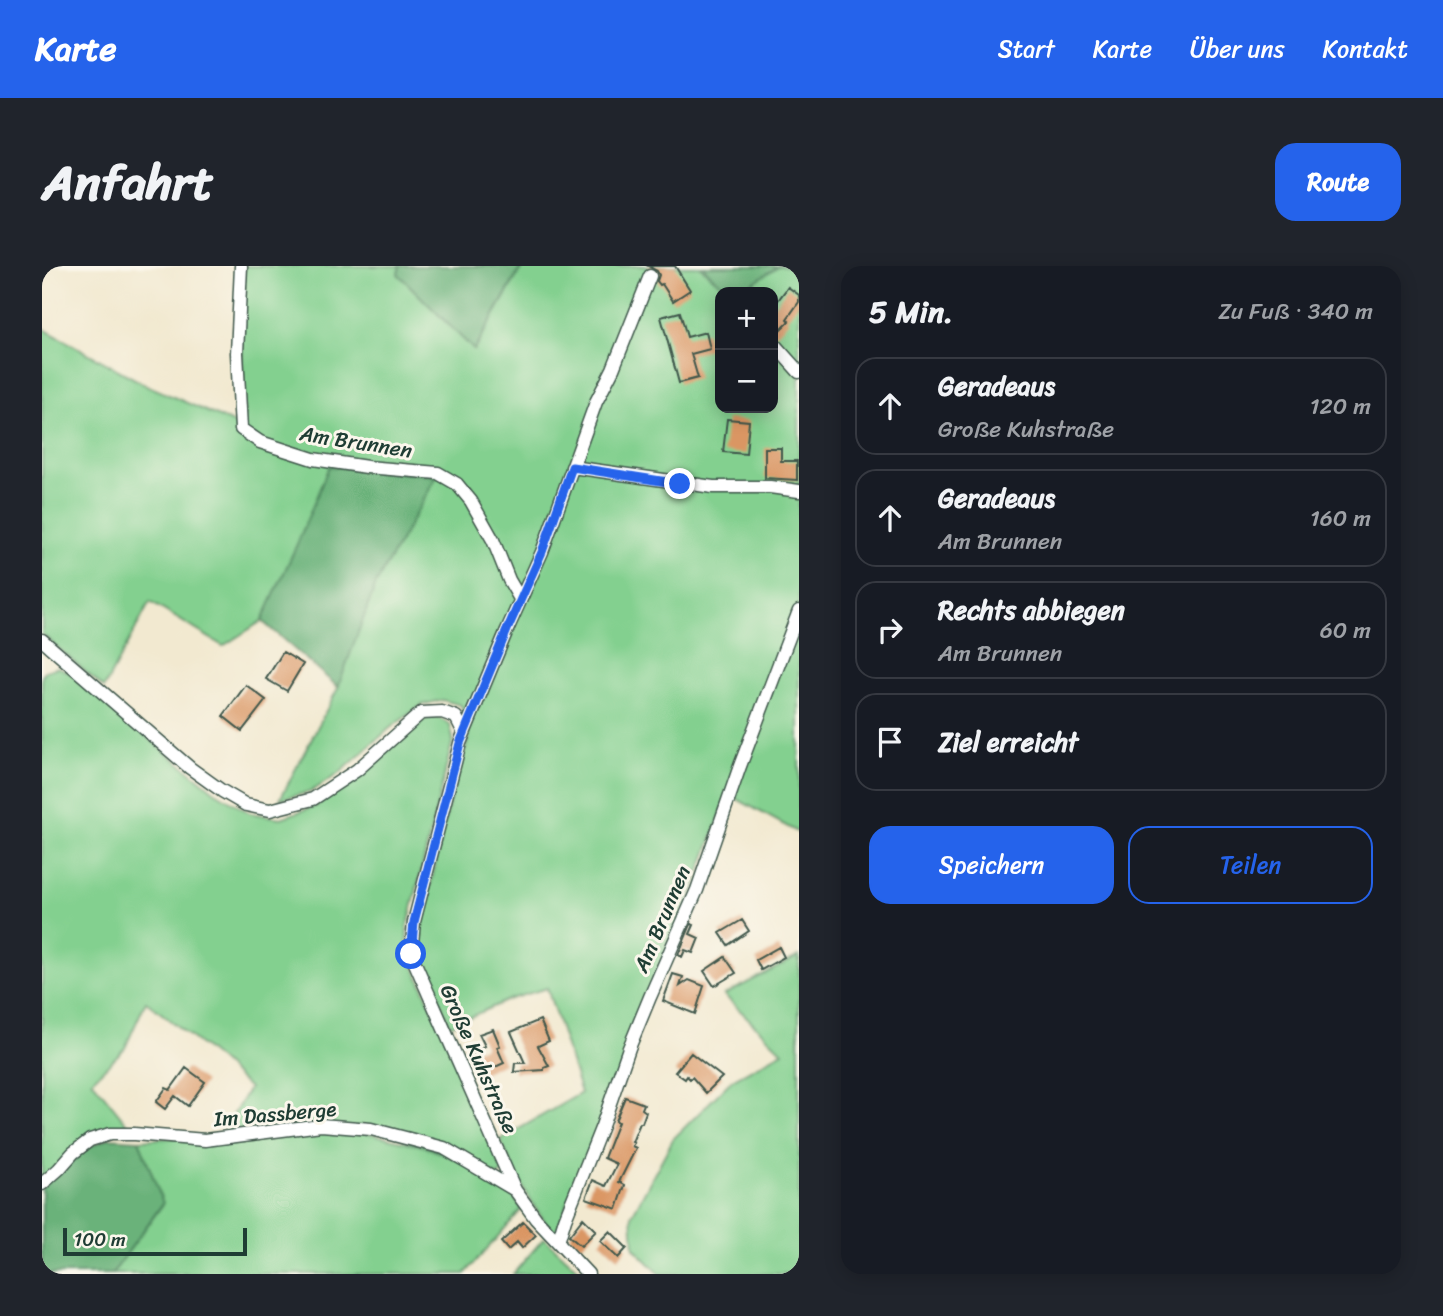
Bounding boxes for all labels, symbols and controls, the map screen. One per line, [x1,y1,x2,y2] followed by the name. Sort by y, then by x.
[35,20,117,78] text: Karte
[998,28,1055,70] text: Start
[1093,28,1152,70] text: Karte
[1190,28,1285,70] text: Über uns
[1323,28,1408,70] text: Kontakt
[42,139,214,226] text: Anfahrt
[1275,143,1401,221] button: Route
[869,285,953,339] text: 5 Min.
[715,287,778,413] map controls
[715,287,778,350] button: +
[1218,291,1373,332] text: Zu Fuß · 340 m
[715,350,778,413] button: −
[938,363,1055,409] text: Geradeaus
[1310,386,1371,427] text: 120 m
[871,387,909,425] icon: ahead
[938,409,1114,450] text: Große Kuhstraße
[296,414,415,470] street label: Am Brunnen
[664,468,695,499] route end
[938,475,1055,521] text: Geradeaus
[1310,498,1371,539] text: 160 m
[871,499,909,537] icon: ahead
[938,521,1062,562] text: Am Brunnen
[938,587,1125,633] text: Rechts abbiegen
[1320,610,1371,651] text: 60 m
[871,611,909,649] icon: right
[938,633,1062,674] text: Am Brunnen
[938,719,1078,765] text: Ziel erreicht
[871,723,909,761] icon: arrive
[869,826,1114,904] button: Speichern
[1128,826,1373,904] button: Teilen
[622,859,702,980] street label: Am Brunnen
[395,938,426,969] route start
[429,978,529,1140] street label: Große Kuhstraße
[211,1090,338,1138] street label: Im Dassberge
[74,1223,126,1256] text: 100 m
[63,1225,247,1257] scale bar

